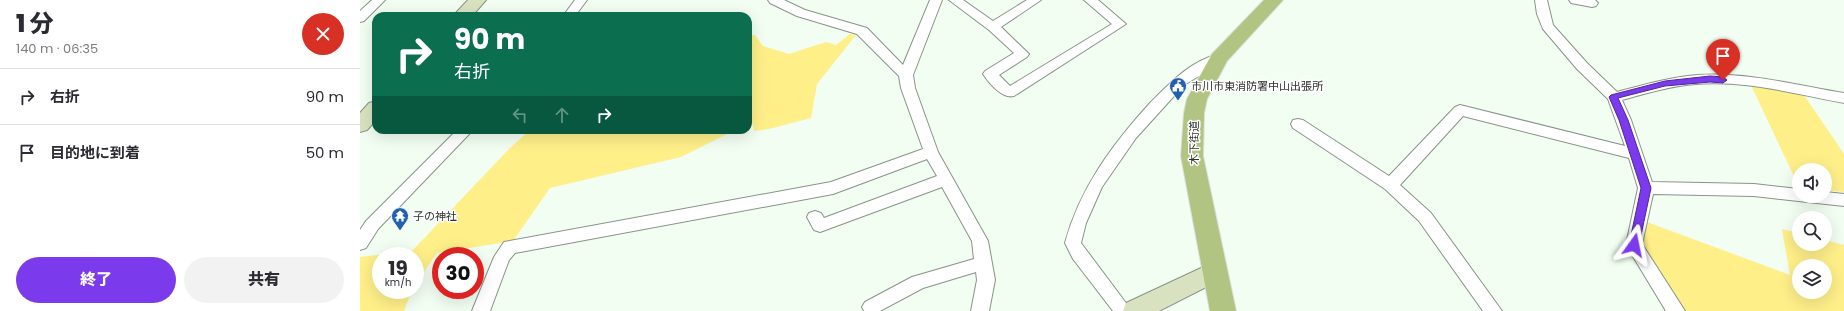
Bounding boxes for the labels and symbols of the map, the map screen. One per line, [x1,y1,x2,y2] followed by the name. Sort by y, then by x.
[1706,39,1740,80] pin
[1168,76,1188,101] public building icon: 市川市東消防署中山出張所
[1191,78,1324,94] place label: 市川市東消防署中山出張所
[1186,121,1202,165] street label: 木下街道
[390,206,410,231] temple icon: 子の神社
[413,208,457,224] place label: 子の神社
[1613,224,1655,266] position arrow
[432,247,484,299] speed limit sign: 30

